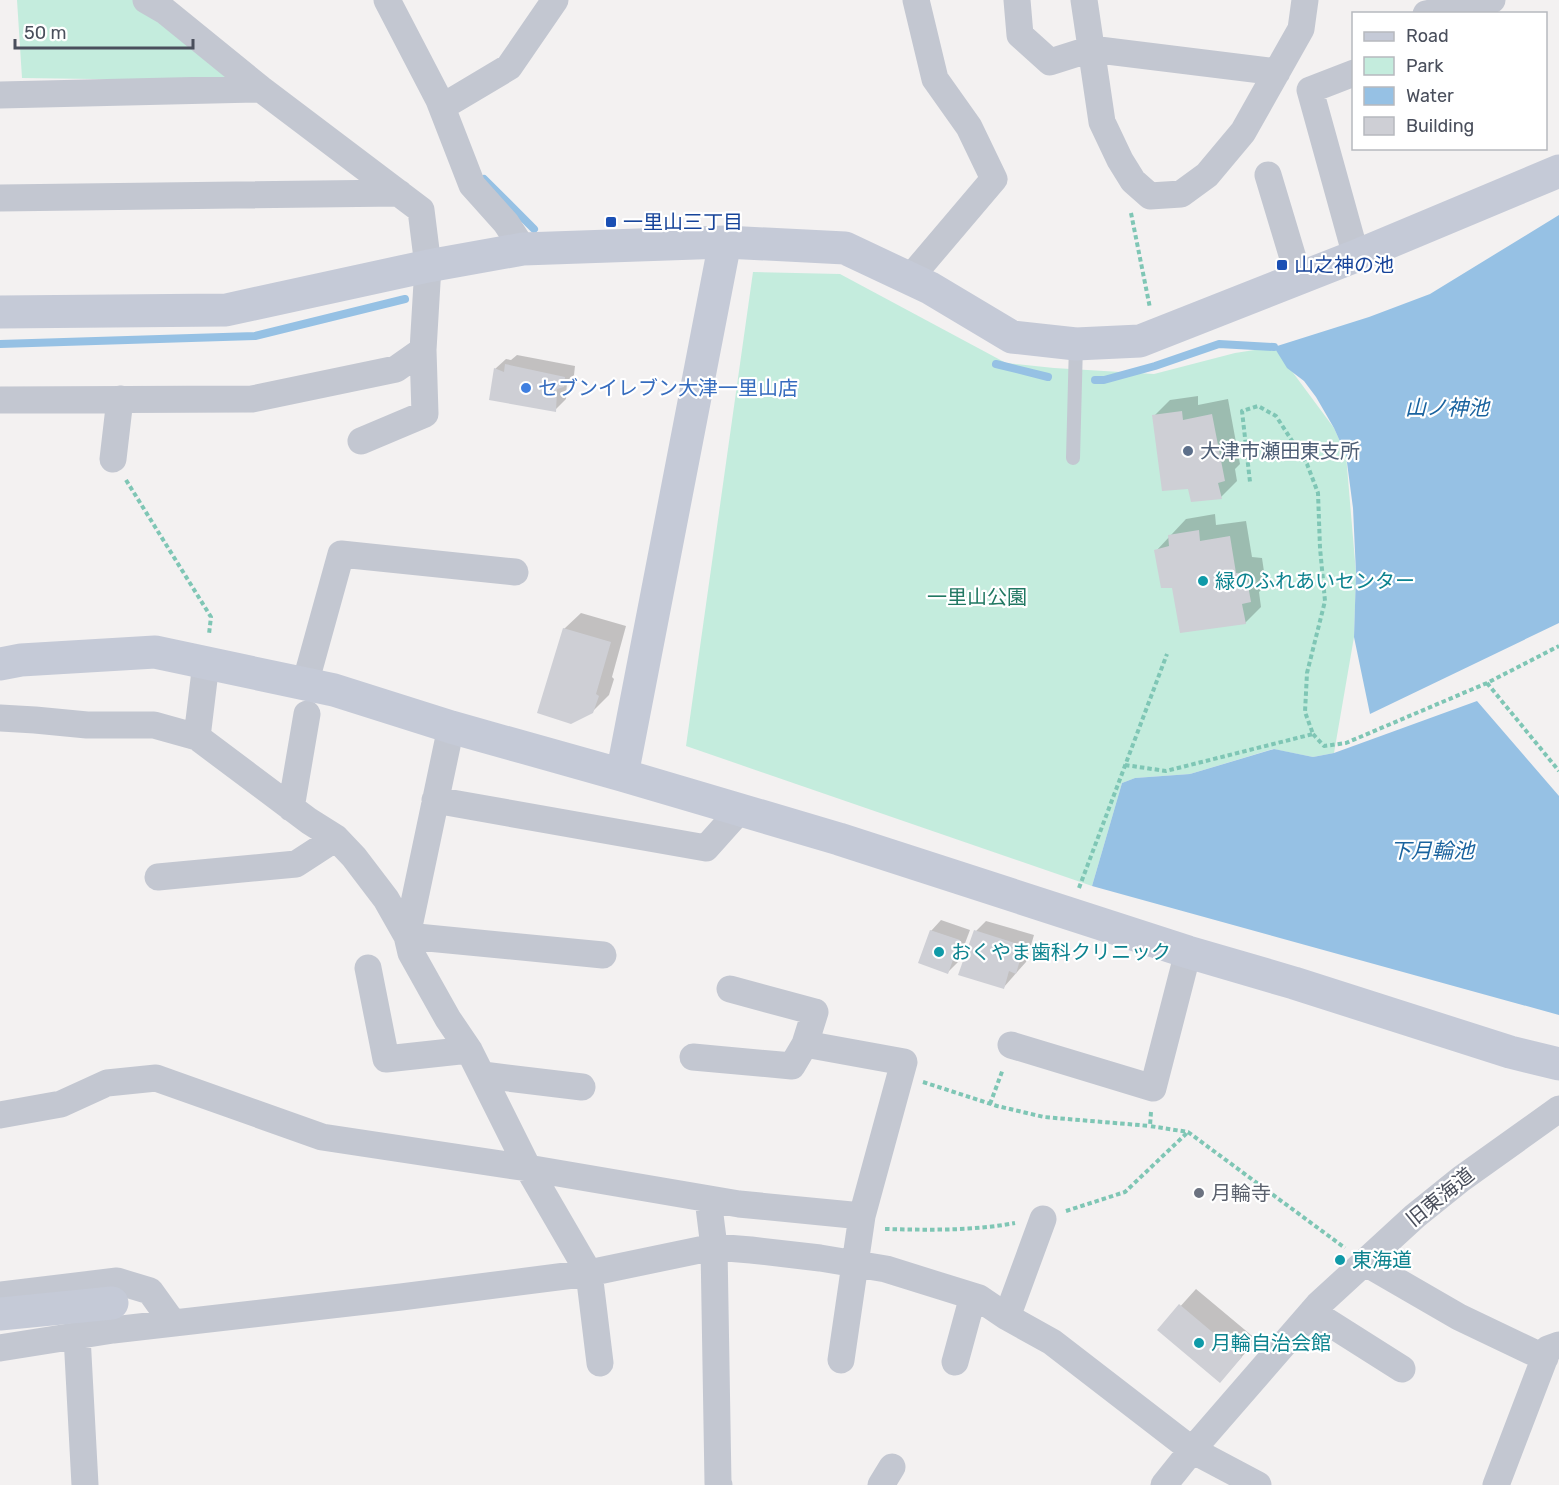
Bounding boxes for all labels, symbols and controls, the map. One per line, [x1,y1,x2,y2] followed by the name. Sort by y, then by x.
[15,12,194,50] scale bar
[1352,12,1547,150] legend
[24,22,67,44] text: 50 m
[1406,25,1449,47] text: Road
[1406,55,1444,77] text: Park
[1406,85,1454,107] text: Water
[1406,115,1474,137] text: Building
[623,210,743,234] place label: 一里山三丁目
[604,215,618,229] marker: 一里山三丁目
[1294,253,1394,277] place label: 山之神の池
[1275,258,1289,272] marker: 山之神の池
[538,376,798,400] place label: セブンイレブン大津一里山店
[519,381,533,395] marker: セブンイレブン大津一里山店
[1405,395,1491,420] water label: 山ノ神池
[1200,439,1360,463] place label: 大津市瀬田東支所
[1181,444,1195,458] marker: 大津市瀬田東支所
[1215,569,1415,593] place label: 緑のふれあいセンター
[1196,574,1210,588] marker: 緑のふれあいセンター
[927,585,1027,609] park label: 一里山公園
[1390,838,1476,863] water label: 下月輪池
[951,940,1171,964] place label: おくやま歯科クリニック
[932,945,946,959] marker: おくやま歯科クリニック
[1401,1163,1479,1231] street label: 旧東海道
[1211,1181,1271,1205] place label: 月輪寺
[1192,1186,1206,1200] marker: 月輪寺
[1352,1248,1412,1272] place label: 東海道
[1333,1253,1347,1267] marker: 東海道
[1211,1331,1331,1355] place label: 月輪自治会館
[1192,1336,1206,1350] marker: 月輪自治会館

